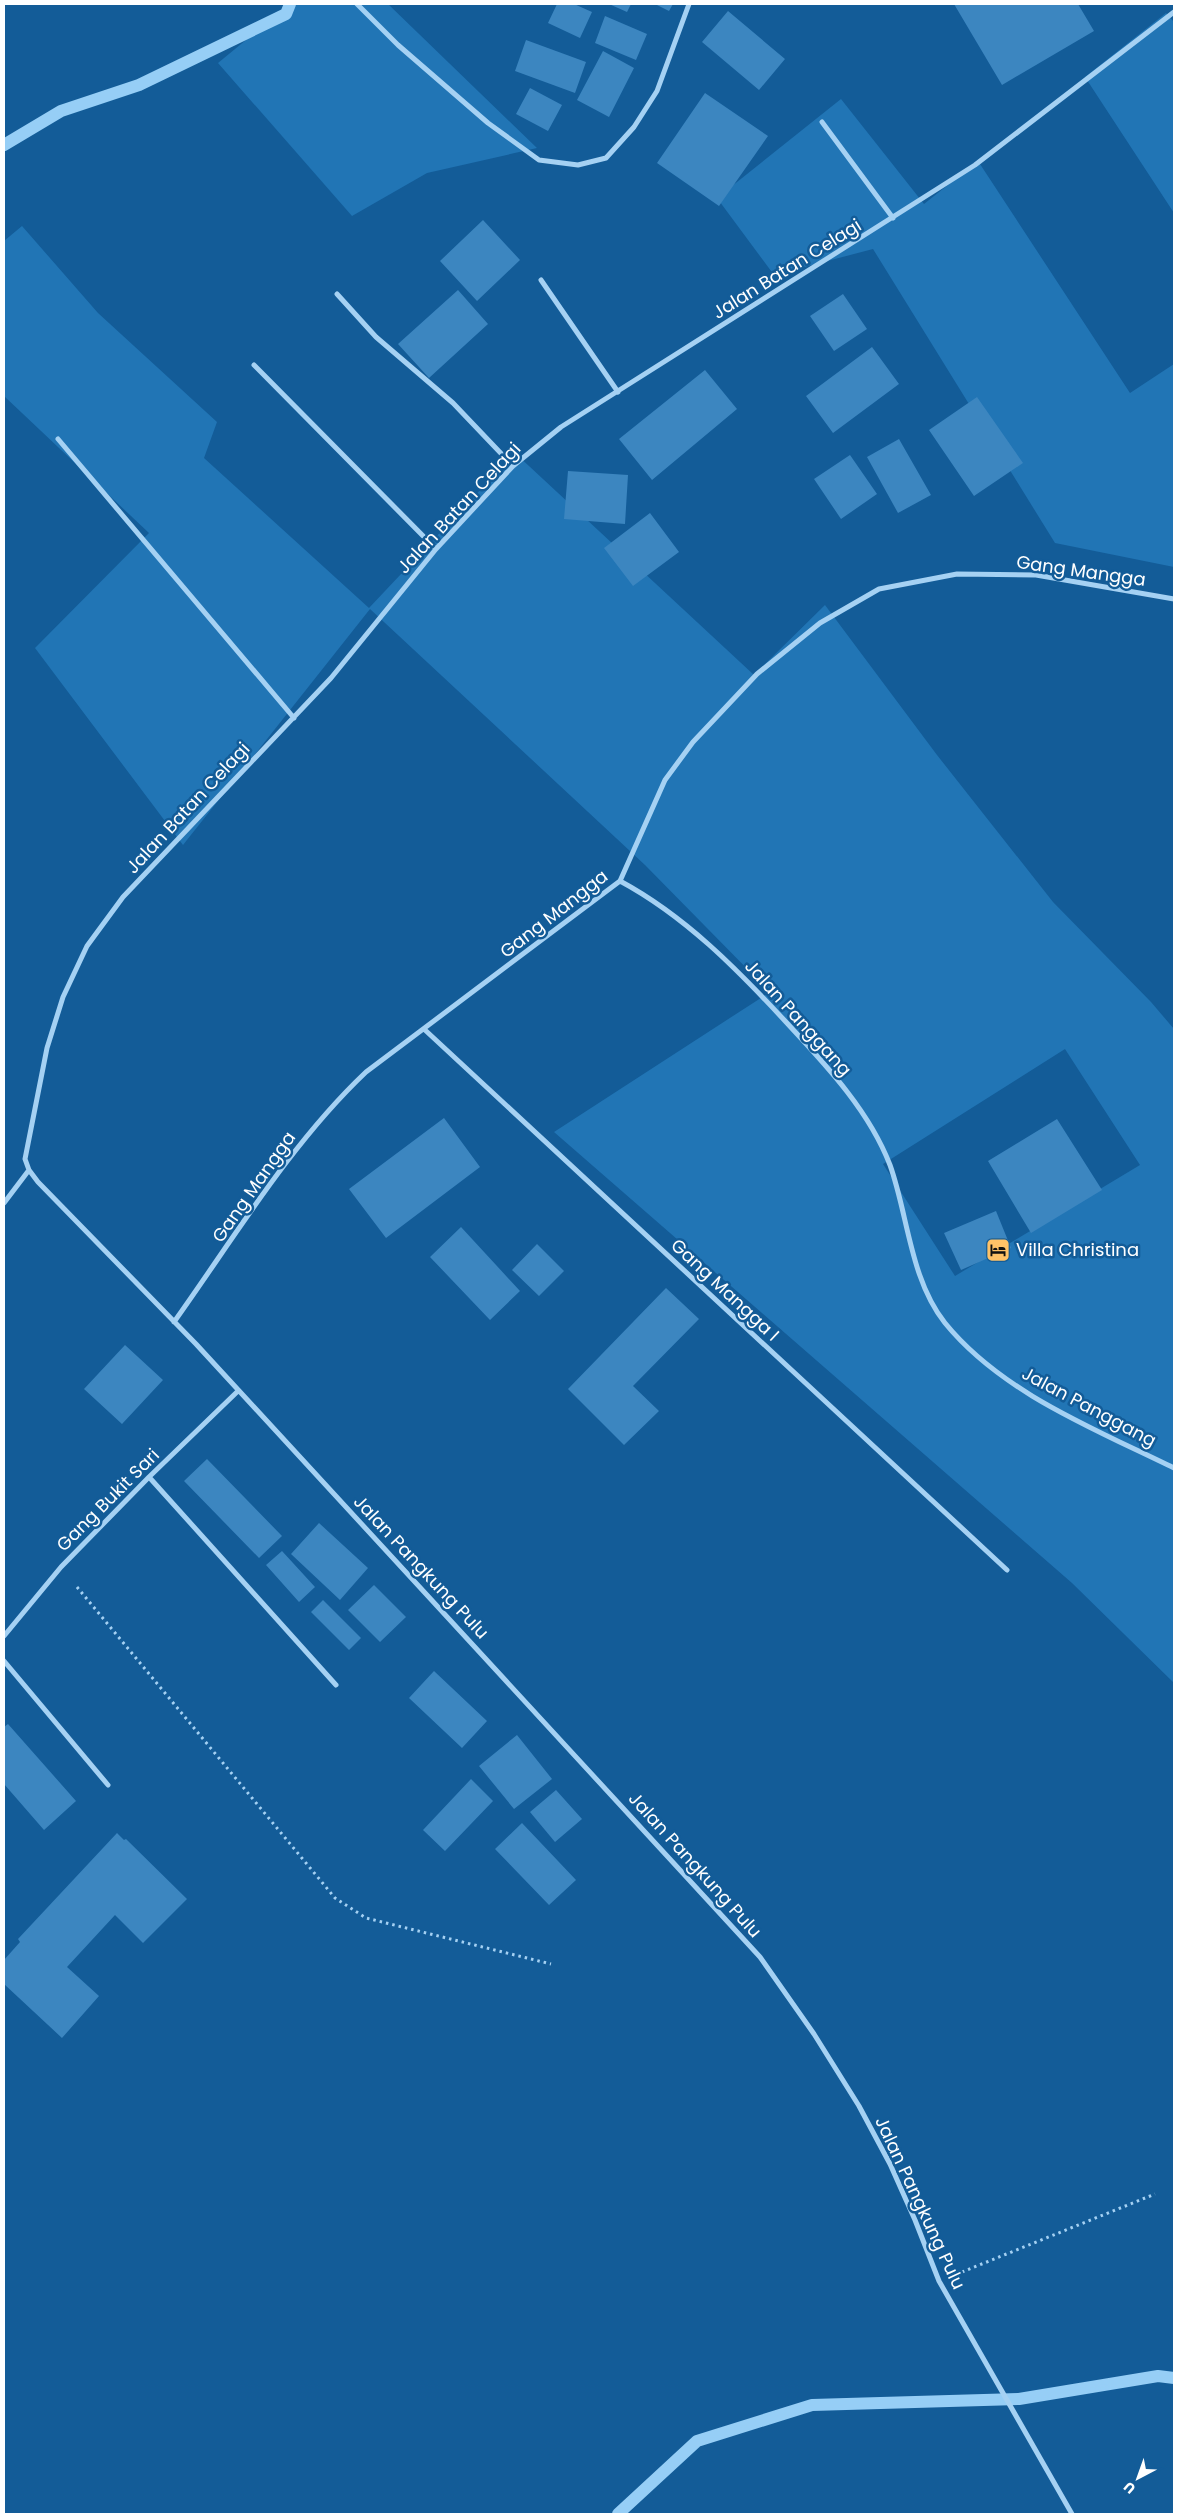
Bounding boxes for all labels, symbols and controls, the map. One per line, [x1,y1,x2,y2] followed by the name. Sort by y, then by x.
[708,213,866,325] street label: Jalan Batan Celagi
[391,437,526,579] street label: Jalan Batan Celagi
[1015,549,1147,592] street label: Gang Mangga
[120,737,255,879] street label: Jalan Batan Celagi
[495,864,613,964] street label: Gang Mangga
[739,954,857,1081] street label: Jalan Panggang
[206,1126,301,1247] street label: Gang Mangga
[666,1233,785,1346] street label: Gang Mangga I
[985,1237,1011,1263] hotel icon: Villa Christina
[1016,1237,1139,1262] place label: Villa Christina
[1018,1361,1161,1453] street label: Jalan Panggang
[51,1443,165,1557] street label: Gang Bukit Sari
[348,1489,495,1644] street label: Jalan Pangkung Pulu
[623,1786,768,1943] street label: Jalan Pangkung Pulu
[869,2112,972,2293] street label: Jalan Pangkung Pulu
[1113,2453,1163,2503] north arrow
[1119,2477,1140,2499] text: U

